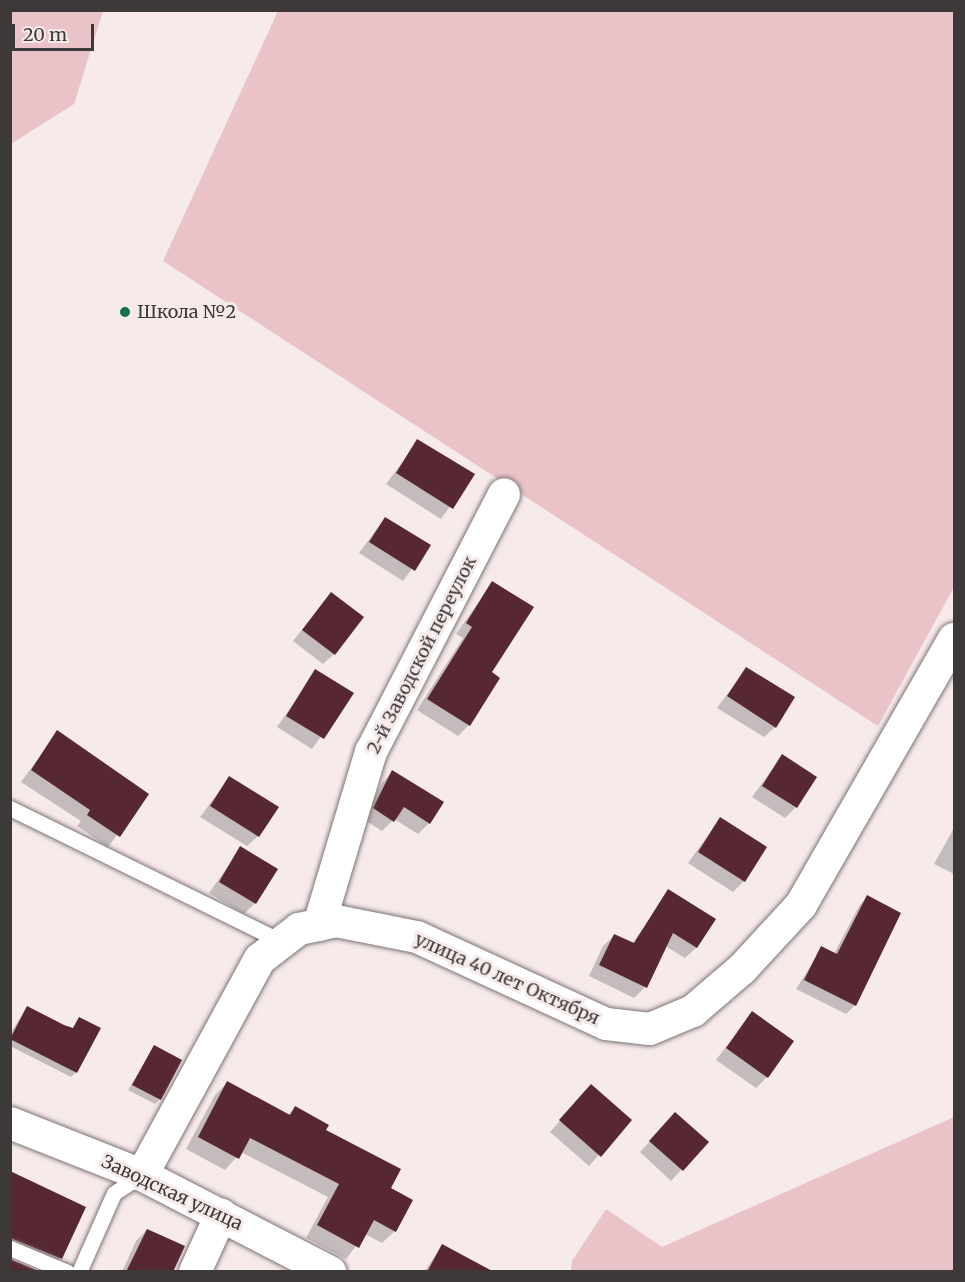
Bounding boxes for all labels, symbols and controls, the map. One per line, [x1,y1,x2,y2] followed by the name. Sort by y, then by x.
[15,12,98,50] scale bar
[23,23,67,46] text: 20 m
[137,301,236,323] place label: Школа №2
[118,305,132,319] marker: Школа №2
[363,553,481,757] street label: 2-й Заводской переулок
[411,928,603,1030] street label: улица 40 лет Октября
[98,1151,246,1235] street label: Заводская улица

